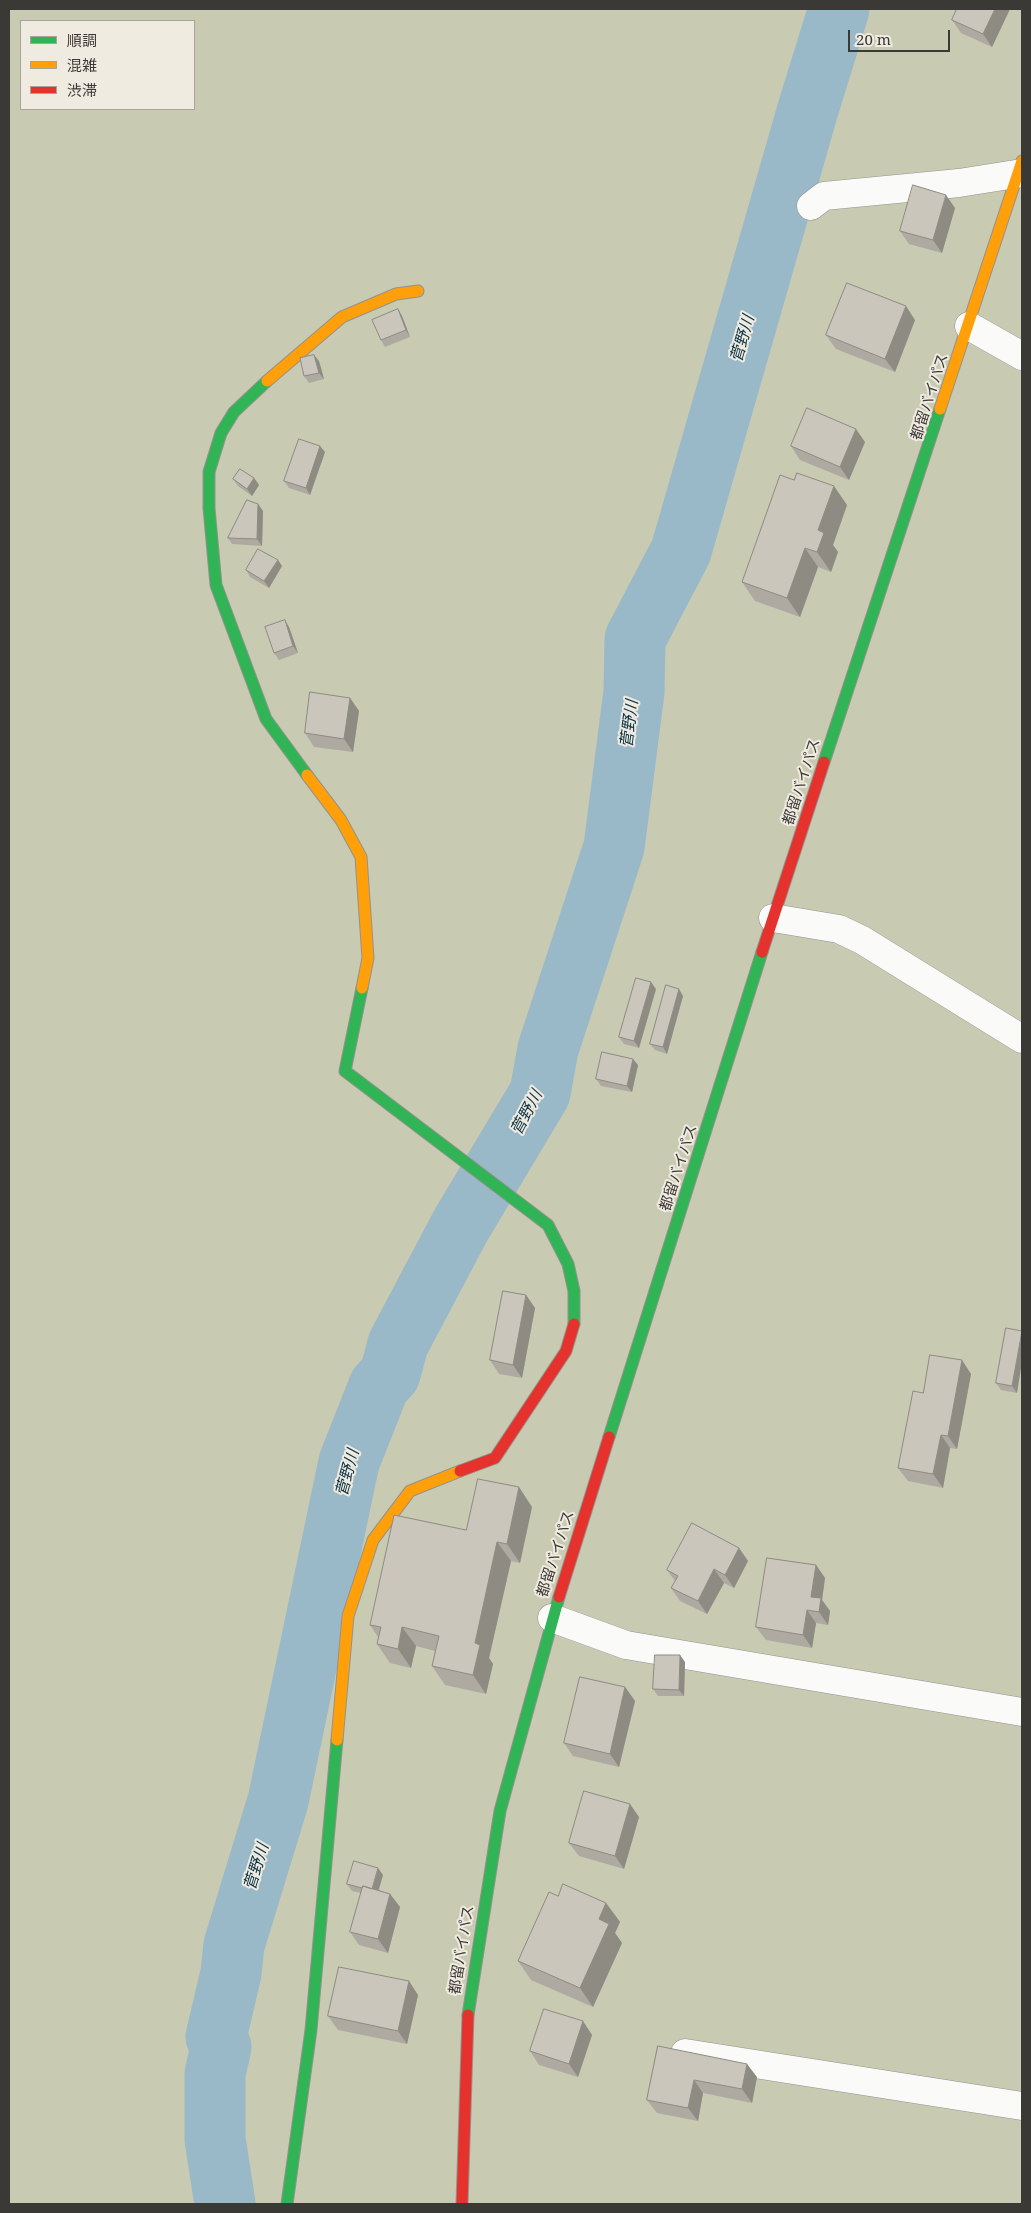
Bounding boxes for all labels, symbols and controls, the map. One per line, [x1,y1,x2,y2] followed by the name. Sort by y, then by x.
[20,20,195,110] legend
[851,20,954,52] scale bar
[856,29,891,49] text: 20 m
[67,30,97,50] text: 順調
[67,55,97,75] text: 混雑
[67,80,97,100] text: 渋滞
[727,313,759,365] water label: 菅野川
[908,351,952,443] street label: 都留バイパス
[618,699,642,749] water label: 菅野川
[780,736,824,828] street label: 都留バイパス
[507,1087,547,1139] water label: 菅野川
[657,1122,701,1214] street label: 都留バイパス
[333,1447,363,1499] water label: 菅野川
[534,1508,578,1600] street label: 都留バイパス
[241,1841,273,1893] water label: 菅野川
[446,1904,478,1996] street label: 都留バイパス

